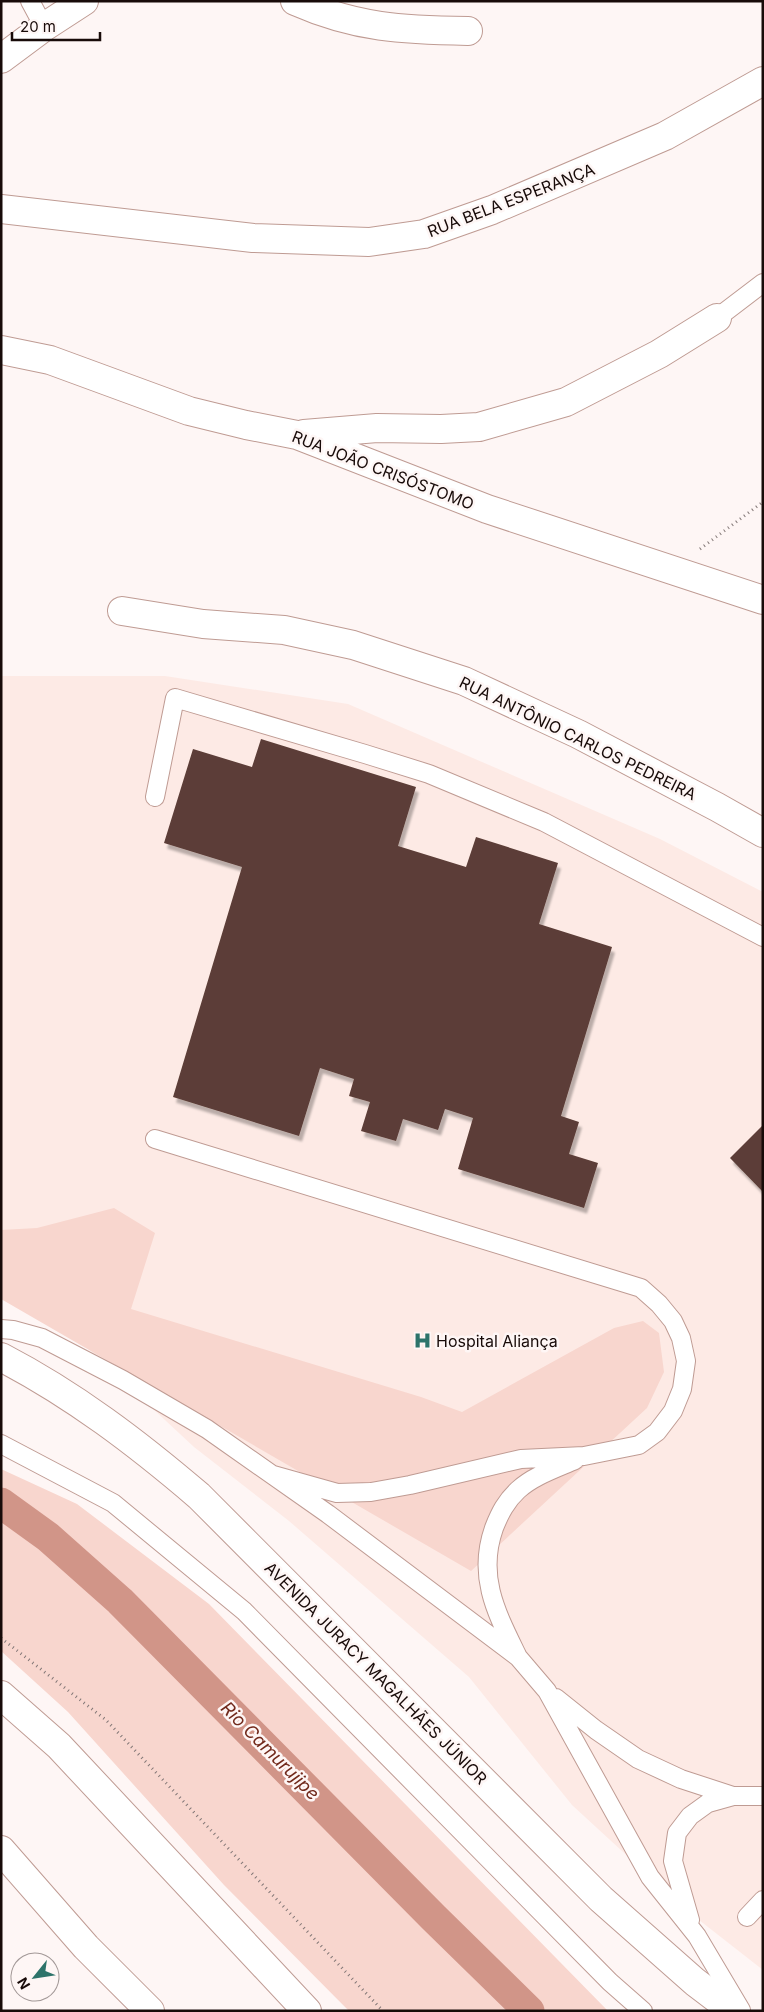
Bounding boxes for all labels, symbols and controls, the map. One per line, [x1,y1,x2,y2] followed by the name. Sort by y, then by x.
[12,10,100,42] scale bar
[20,17,56,36] text: 20 m
[425,159,597,241] street label: RUA BELA ESPERANÇA
[289,426,477,514] street label: RUA JOÃO CRISÓSTOMO
[456,672,700,804] street label: RUA ANTÔNIO CARLOS PEDREIRA
[412,1331,432,1351] hospital icon: Hospital Aliança
[436,1331,558,1351] place label: Hospital Aliança
[261,1558,491,1788] street label: AVENIDA JURACY MAGALHÃES JÚNIOR
[217,1697,324,1804] water label: Rio Camurujipe
[10,1952,60,2002] north arrow
[13,1975,33,1993] text: N

